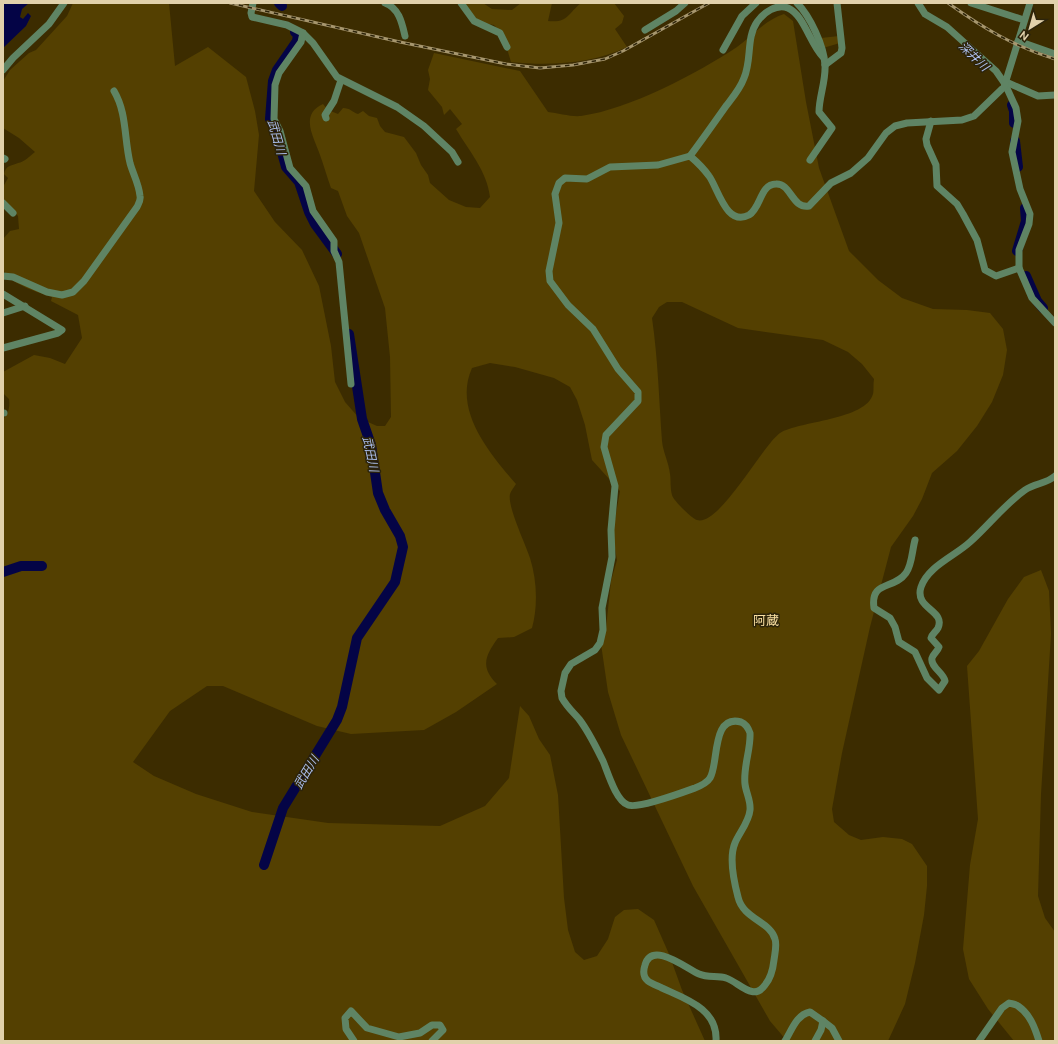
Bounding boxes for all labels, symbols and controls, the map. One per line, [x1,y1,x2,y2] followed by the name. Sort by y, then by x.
[1010,8,1050,48] north arrow
[1017,29,1031,43] text: N
[957,39,993,75] water label: 深井川
[266,118,289,158] water label: 武田川
[361,435,382,475] water label: 武田川
[753,613,779,627] district label: 阿蔵
[291,752,322,791] water label: 武田川

